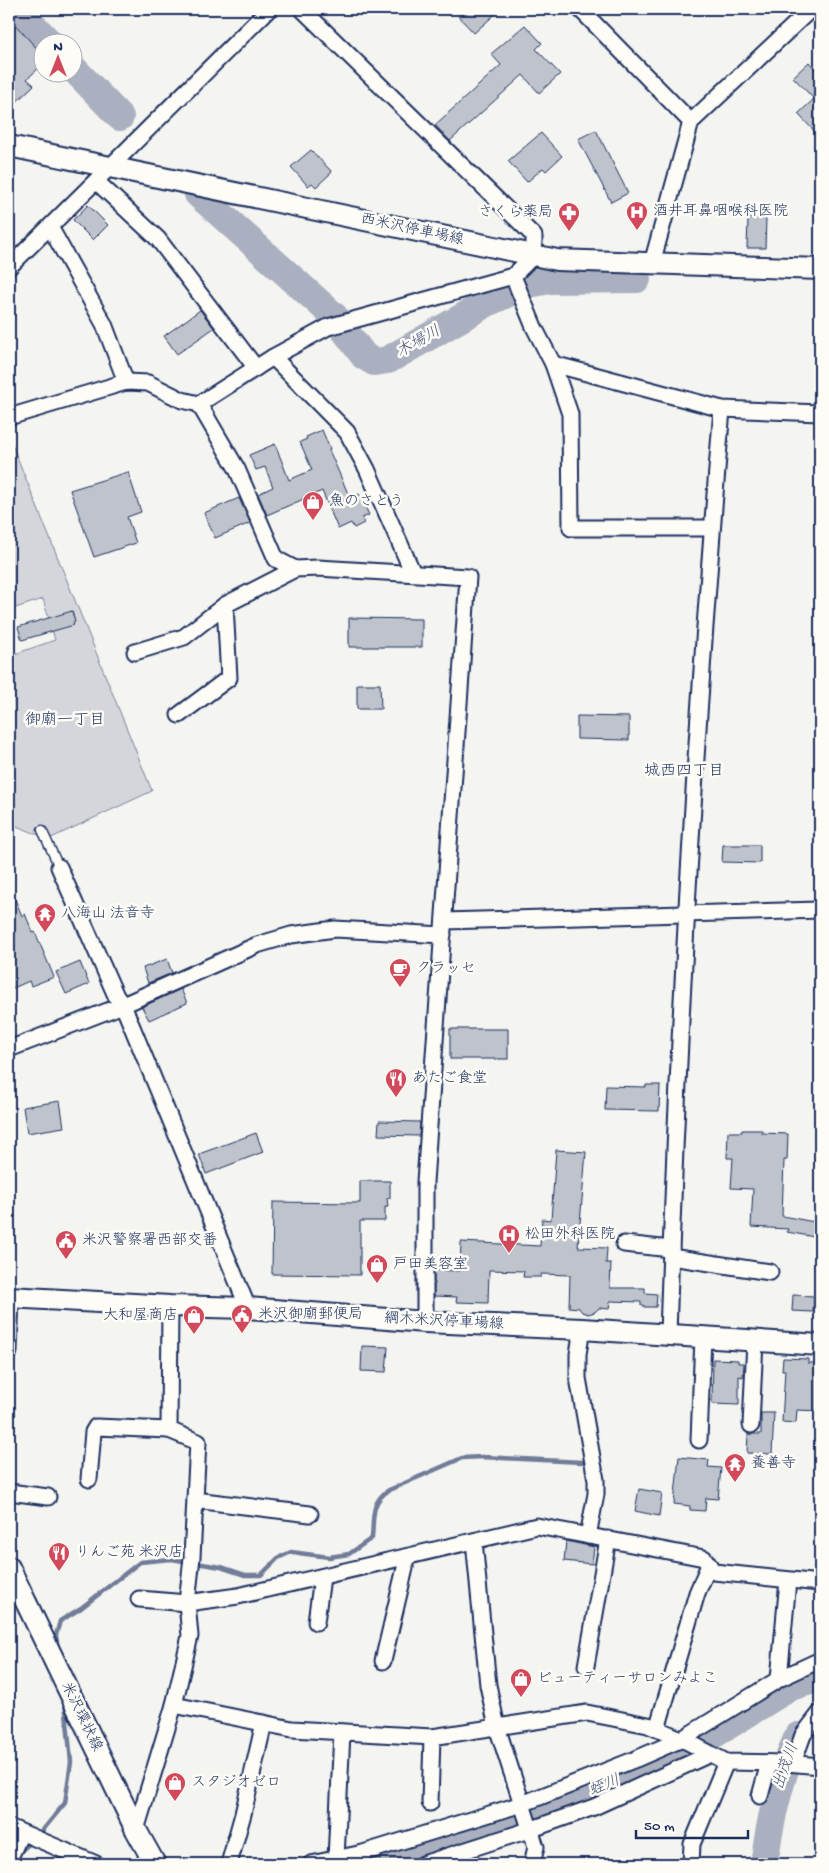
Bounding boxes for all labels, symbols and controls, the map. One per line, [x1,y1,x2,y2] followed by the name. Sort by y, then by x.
[32,32,82,82] north arrow
[53,39,63,56] text: N
[625,200,649,231] hospital icon: 酒井耳鼻咽喉科医院
[557,201,581,232] pharmacy icon: さくら薬局
[653,202,788,221] place label: 酒井耳鼻咽喉科医院
[478,203,553,222] place label: さくら薬局
[359,209,465,250] street label: 西米沢停車場線
[393,322,445,363] water label: 木場川
[301,490,325,521] shop icon: 魚のさとう
[329,492,404,511] place label: 魚のさとう
[25,710,105,731] district label: 御廟一丁目
[644,762,724,782] district label: 城西四丁目
[33,902,57,933] temple icon: 八海山 法音寺
[61,904,155,923] place label: 八海山 法音寺
[388,957,412,988] cafe icon: クラッセ
[416,960,476,978] place label: クラッセ
[384,1067,408,1098] restaurant icon: あたご食堂
[412,1069,487,1088] place label: あたご食堂
[497,1223,521,1254] hospital icon: 松田外科医院
[525,1225,615,1244] place label: 松田外科医院
[54,1229,78,1260] public building icon: 米沢警察署西部交番
[82,1231,217,1250] place label: 米沢警察署西部交番
[365,1253,389,1284] shop icon: 戸田美容室
[393,1255,468,1274] place label: 戸田美容室
[230,1303,254,1334] public building icon: 米沢御廟郵便局
[182,1304,206,1335] shop icon: 大和屋商店
[258,1305,363,1324] place label: 米沢御廟郵便局
[103,1306,178,1325] place label: 大和屋商店
[384,1309,504,1334] street label: 綱木米沢停車場線
[723,1452,747,1483] temple icon: 養善寺
[751,1454,796,1473] place label: 養善寺
[47,1541,71,1572] restaurant icon: りんご苑 米沢店
[75,1543,184,1562] place label: りんご苑 米沢店
[509,1667,533,1698] shop icon: ビューティーサロンみよこ
[537,1670,718,1688] place label: ビューティーサロンみよこ
[56,1679,106,1755] street label: 米沢環状線
[769,1741,804,1793] water label: 出茂川
[163,1771,187,1802] shop icon: スタジオゼロ
[586,1771,623,1802] water label: 蛭川
[191,1774,281,1792] place label: スタジオゼロ
[636,1808,749,1840] scale bar
[644,1818,675,1836] text: 50 m

